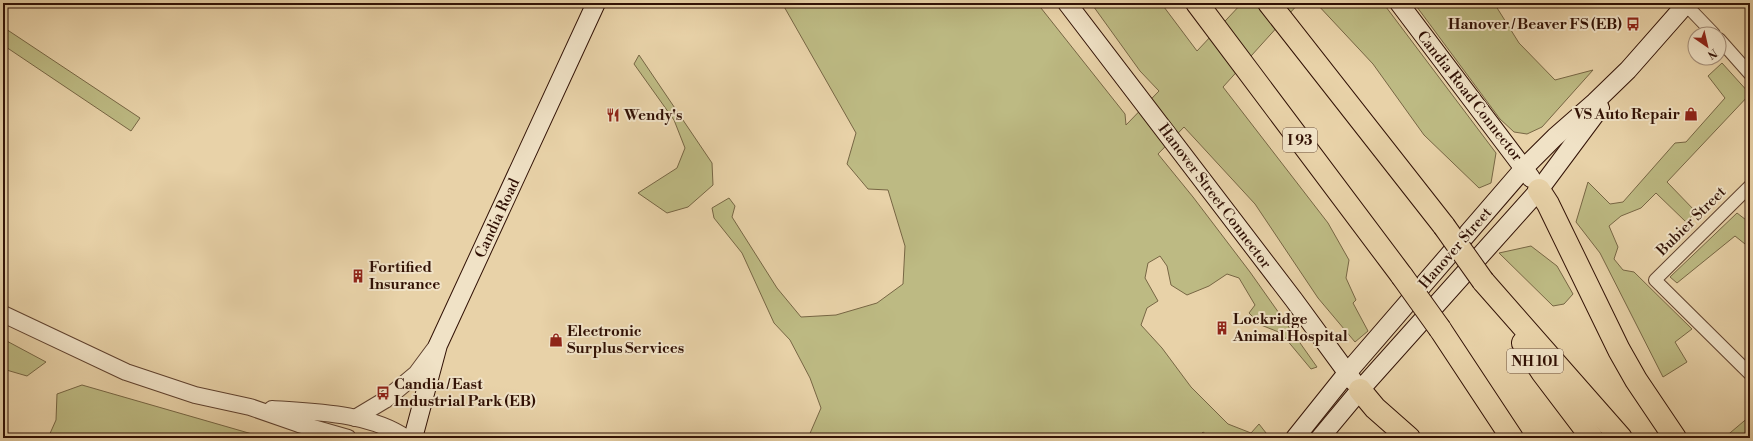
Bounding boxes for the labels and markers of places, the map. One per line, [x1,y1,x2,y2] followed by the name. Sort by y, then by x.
[1448,15,1622,34] place label: Hanover / Beaver FS (EB)
[1625,16,1641,32] bus stop icon: Hanover / Beaver FS (EB)
[1573,105,1680,124] place label: VS Auto Repair
[623,106,682,125] place label: Wendy's
[1683,106,1699,122] shop icon: VS Auto Repair
[605,107,621,123] restaurant icon: Wendy's
[369,258,440,294] place label: Fortified Insurance
[350,268,366,284] building icon: Fortified Insurance
[1232,310,1348,346] place label: Lockridge Animal Hospital
[1214,320,1230,336] building icon: Lockridge Animal Hospital
[567,322,684,358] place label: Electronic Surplus Services
[548,332,564,348] shop icon: Electronic Surplus Services
[394,375,536,411] place label: Candia / East Industrial Park (EB)
[375,385,391,401] bus stop icon: Candia / East Industrial Park (EB)

